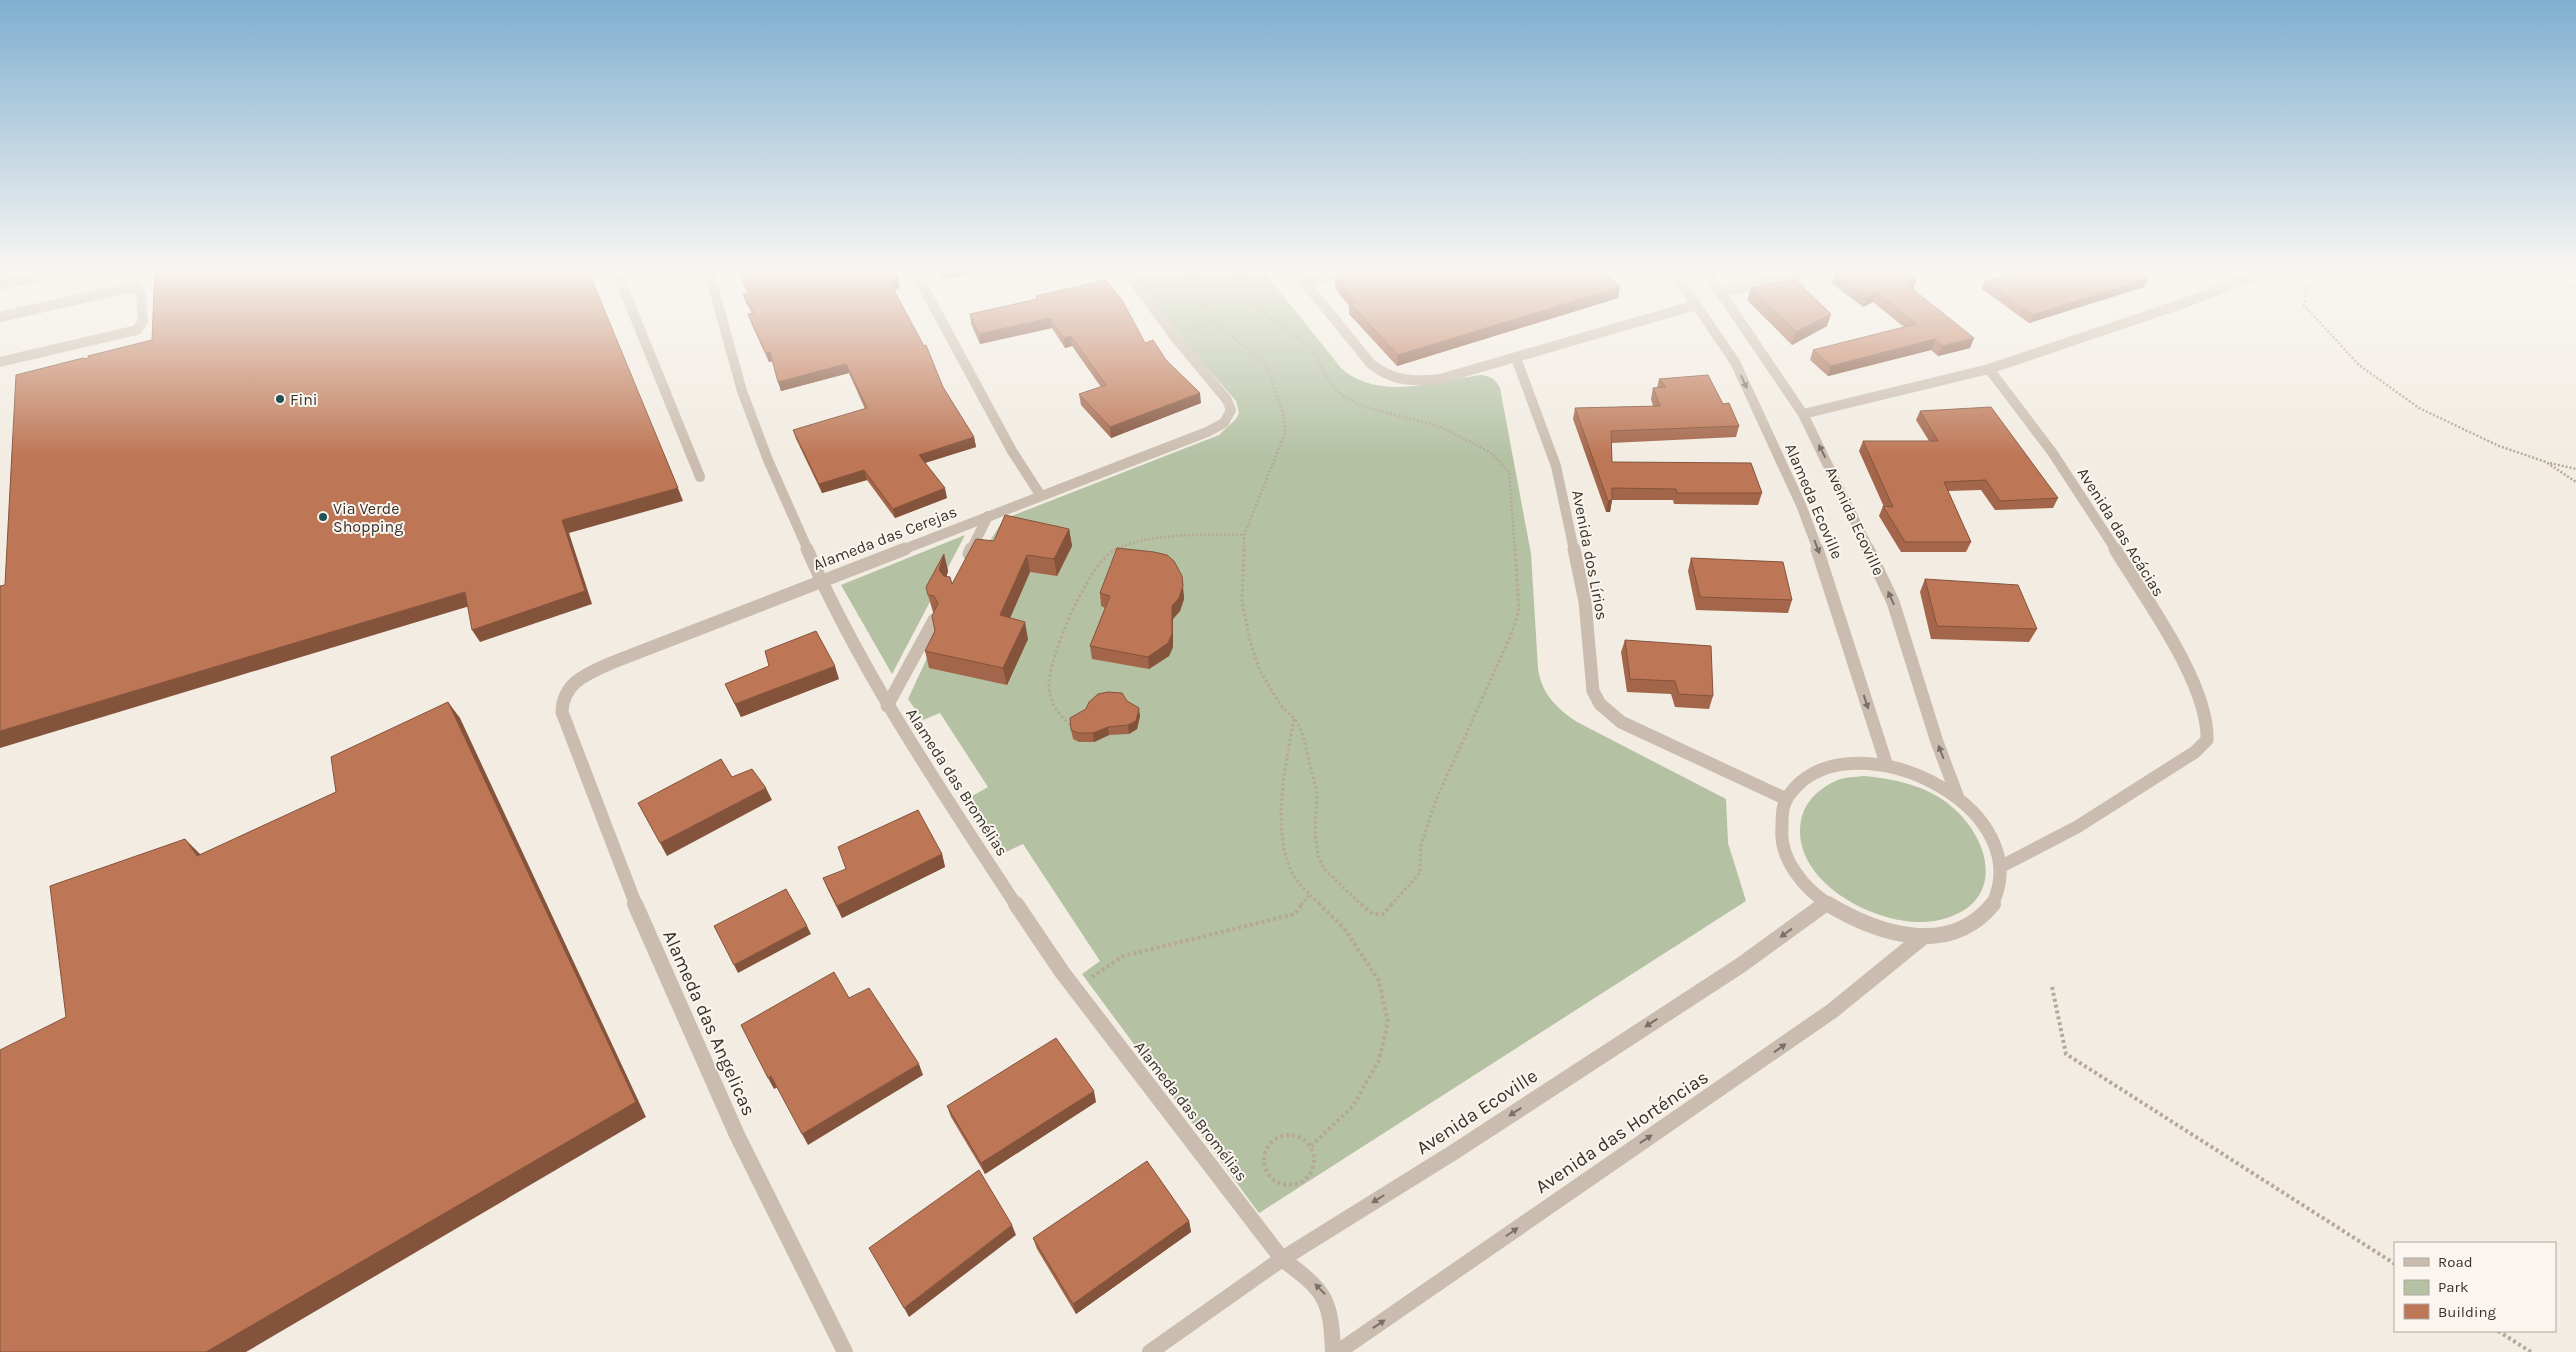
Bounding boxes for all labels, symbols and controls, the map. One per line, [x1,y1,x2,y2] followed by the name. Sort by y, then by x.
[1740,375,1748,389] one-way arrow
[290,390,318,409] place label: Fini
[274,393,286,405] marker: Fini
[1781,440,1847,562] street label: Alameda Ecoville
[1818,444,1826,458] one-way arrow
[1822,464,1888,578] street label: Avenida Ecoville
[2074,464,2168,600] street label: Avenida das Acácias
[1568,488,1612,622] street label: Avenida dos Lírios
[333,499,403,536] place label: Via Verde Shopping
[810,502,960,574] street label: Alameda das Cerejas
[317,511,329,523] marker: Via Verde Shopping
[1813,540,1821,555] one-way arrow
[1886,591,1894,605] one-way arrow
[1862,694,1870,709] one-way arrow
[902,705,1012,859] street label: Alameda das Bromélias
[1937,744,1945,759] one-way arrow
[658,927,760,1119] street label: Alameda das Angelicas
[1780,927,1793,938] one-way arrow
[1645,1018,1658,1028] one-way arrow
[1130,1037,1252,1185] street label: Alameda das Bromélias
[1773,1043,1787,1053] one-way arrow
[1412,1065,1542,1159] street label: Avenida Ecoville
[1531,1066,1713,1198] street label: Avenida das Horténcias
[1508,1107,1522,1116] one-way arrow
[1639,1134,1652,1144] one-way arrow
[1371,1194,1385,1204] one-way arrow
[1505,1227,1519,1237] one-way arrow
[2394,1242,2556,1332] legend
[2438,1253,2473,1271] text: Road
[2438,1278,2468,1296] text: Park
[1314,1284,1326,1296] one-way arrow
[2438,1303,2496,1321] text: Building
[1372,1320,1385,1329] one-way arrow

